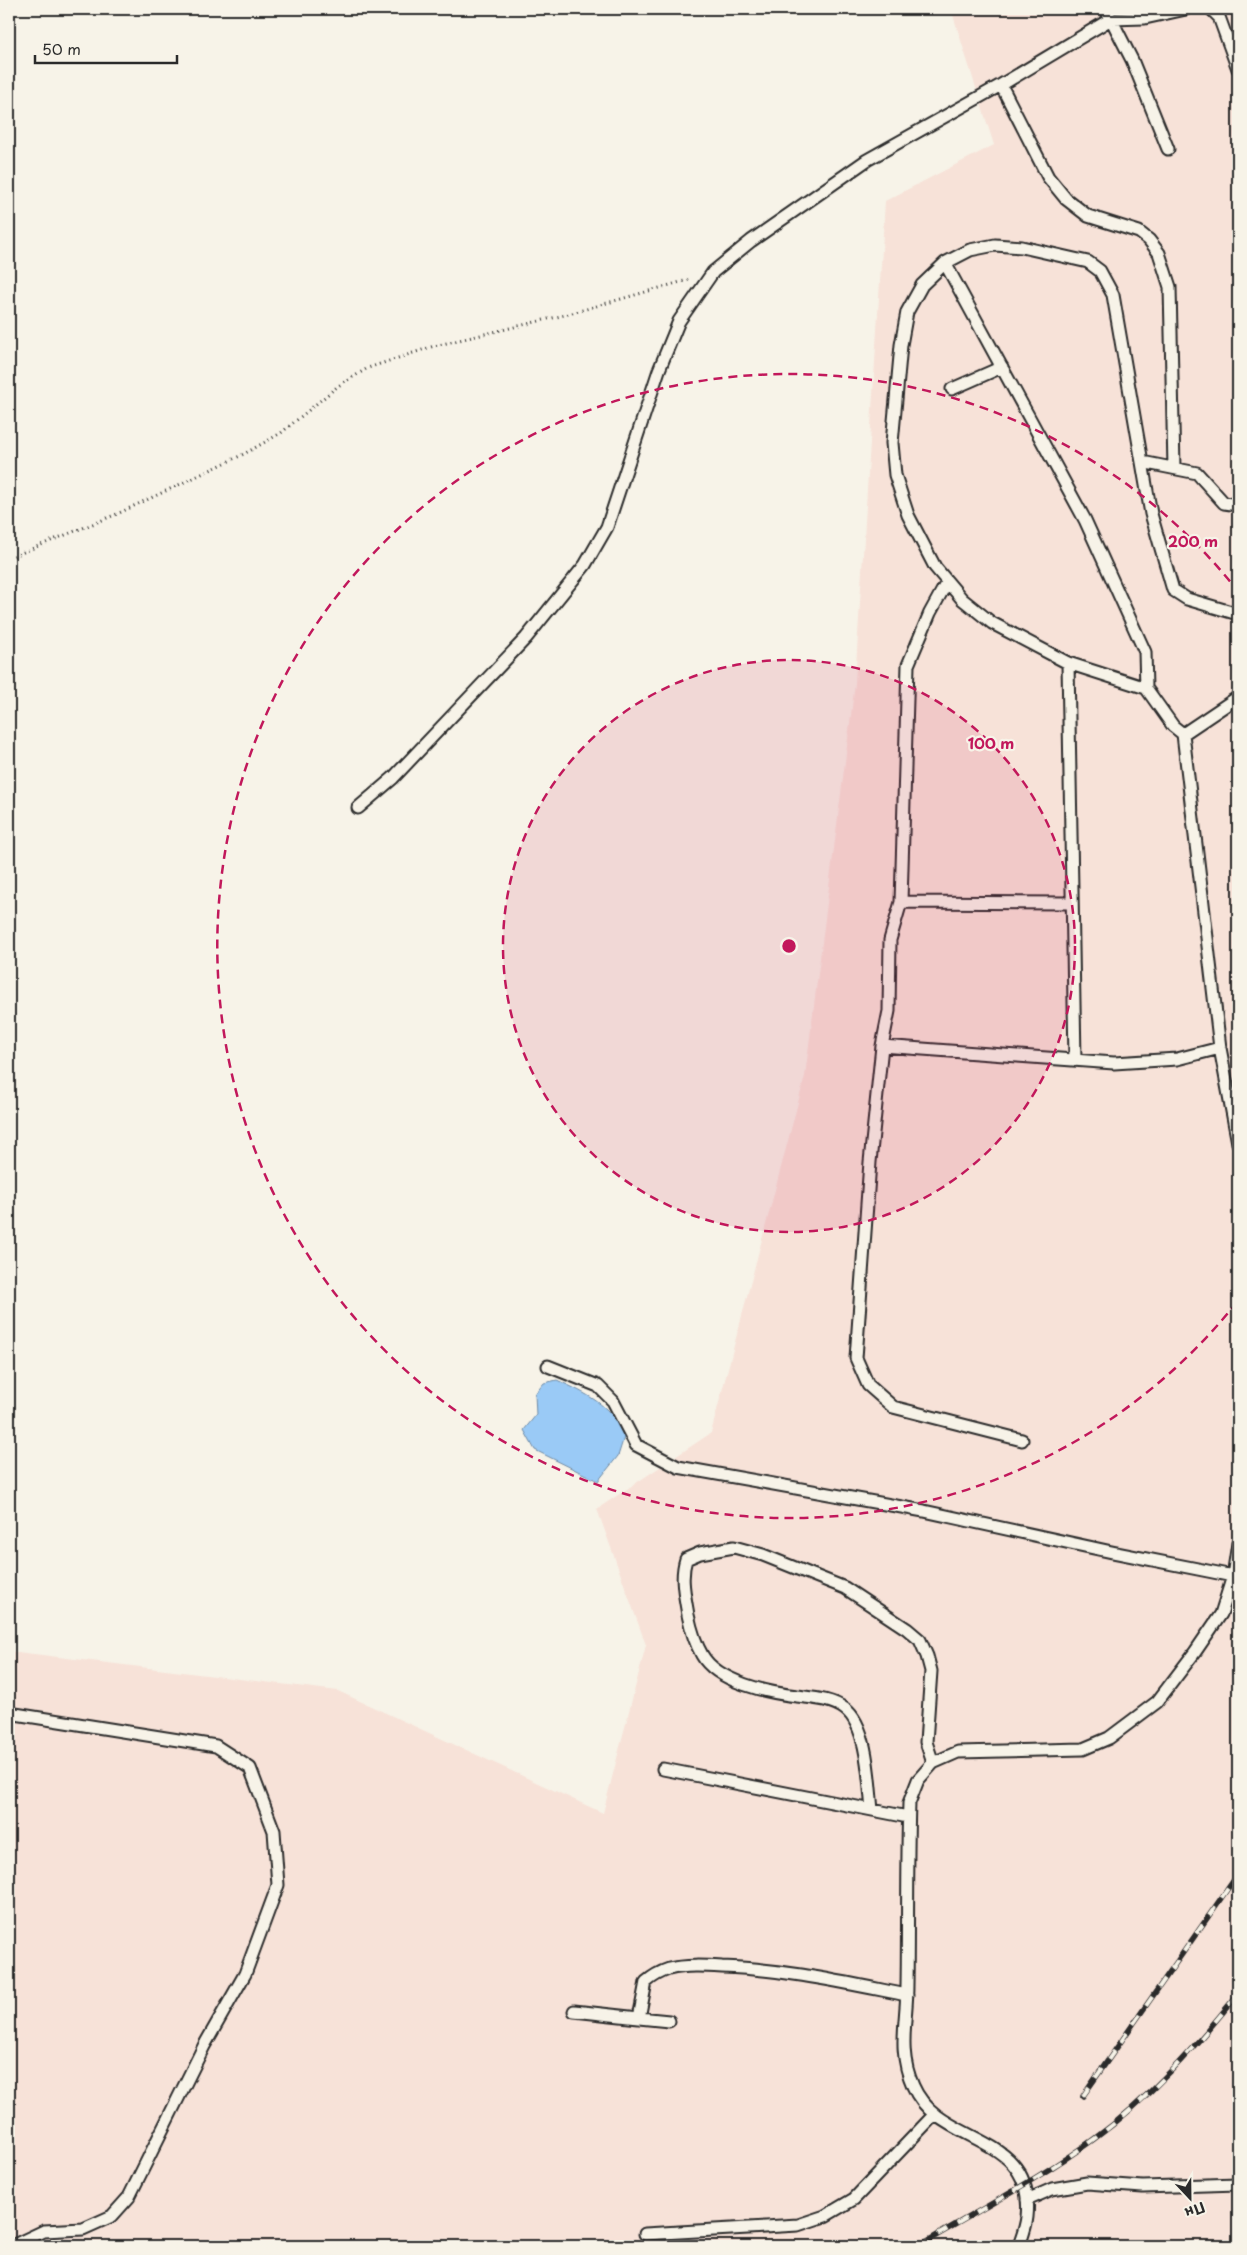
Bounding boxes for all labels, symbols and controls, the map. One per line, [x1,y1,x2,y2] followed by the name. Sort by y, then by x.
[35,32,178,64] scale bar
[42,37,81,60] text: 50 m
[1168,529,1218,552] text: 200 m
[968,731,1014,754] text: 100 m
[780,937,798,955] centre of rings
[1164,2172,1214,2222] north arrow
[1182,2197,1208,2224] text: Пн

